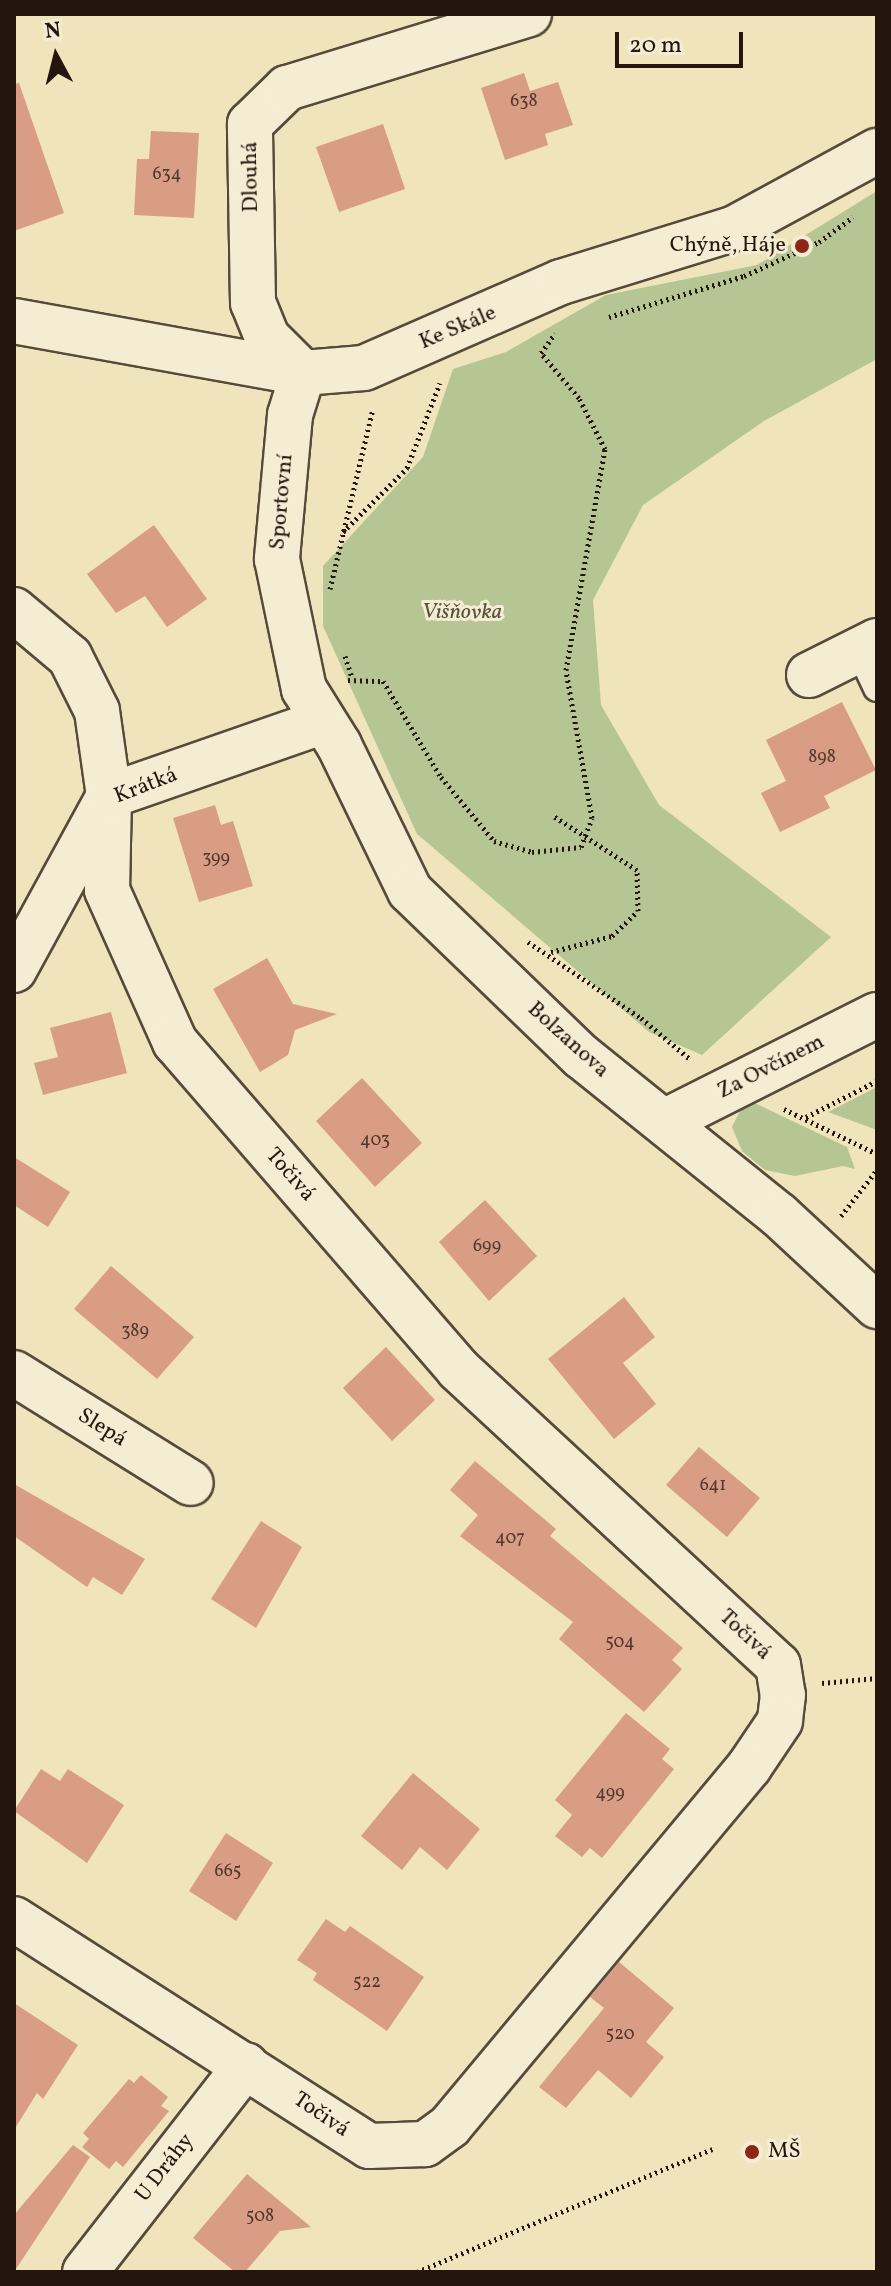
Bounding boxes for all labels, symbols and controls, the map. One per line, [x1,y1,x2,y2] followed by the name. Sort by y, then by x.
[43,15,63,48] text: N
[16,16,96,96] north arrow
[619,16,747,66] scale bar
[629,29,682,63] text: 20 m
[510,91,538,113] house number: 638
[237,141,265,213] street label: Dlouhá
[153,164,181,186] house number: 634
[670,233,786,259] place label: Chýně, Háje
[793,237,811,255] marker: Chýně, Háje
[416,300,500,356] street label: Ke Skále
[265,453,299,551] street label: Sportovní
[422,600,502,626] park label: Višňovka
[808,747,836,769] house number: 898
[111,762,181,810] street label: Krátká
[202,848,230,870] house number: 399
[522,996,614,1084] street label: Bolzanova
[713,1029,829,1105] street label: Za Ovčínem
[360,1130,390,1152] house number: 403
[260,1143,320,1207] street label: Točivá
[473,1236,501,1258] house number: 699
[121,1321,149,1343] house number: 389
[73,1403,131,1453] street label: Slepá
[700,1475,726,1497] house number: 641
[495,1528,525,1550] house number: 407
[713,1604,777,1666] street label: Točivá
[605,1632,635,1654] house number: 504
[595,1783,625,1805] house number: 499
[215,1861,241,1883] house number: 665
[353,1972,381,1994] house number: 522
[606,2024,634,2046] house number: 520
[288,2087,354,2143] street label: Točivá
[130,2129,200,2207] street label: U Dráhy
[768,2139,801,2165] place label: MŠ
[743,2143,761,2161] marker: MŠ
[246,2206,274,2228] house number: 508

